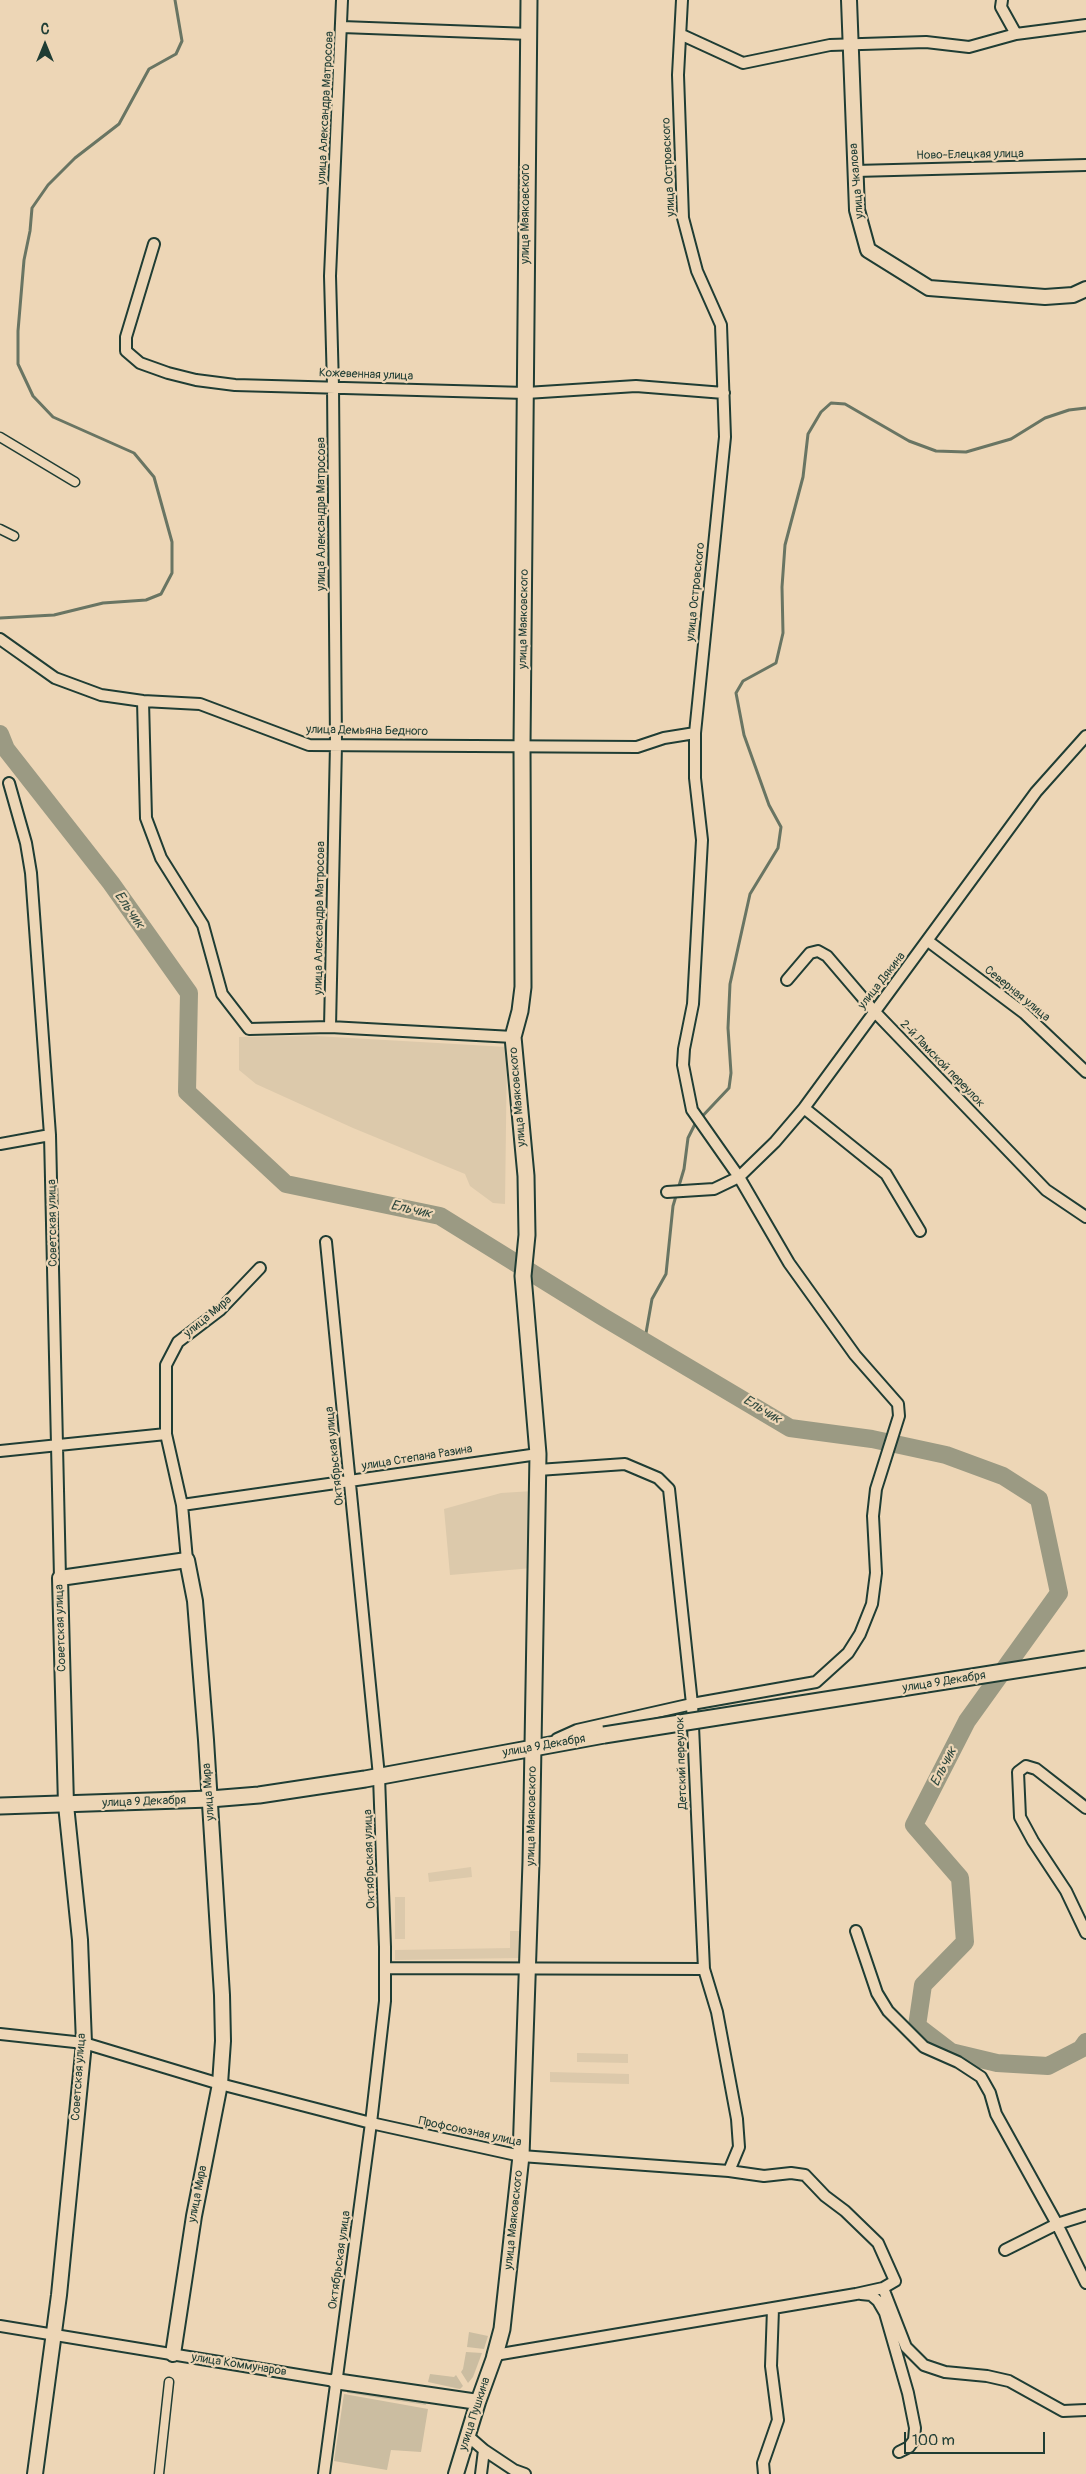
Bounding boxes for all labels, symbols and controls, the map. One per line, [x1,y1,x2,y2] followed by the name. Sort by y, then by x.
[20,20,70,70] north arrow
[41,21,49,38] text: С
[315,31,337,185] street label: улица Александра Матросова
[659,117,679,217] street label: улица Островского
[847,143,867,219] street label: улица Чкалова
[916,147,1024,163] street label: Ново-Елецкая улица
[519,164,533,264] street label: улица Маяковского
[319,366,413,384] street label: Кожевенная улица
[315,437,329,591] street label: улица Александра Матросова
[684,542,708,642] street label: улица Островского
[516,569,532,669] street label: улица Маяковского
[306,723,428,739] street label: улица Демьяна Бедного
[311,841,329,995] street label: улица Александра Матросова
[110,888,148,932] water label: Ельчик
[855,950,909,1012] street label: улица Дякина
[981,963,1053,1025] street label: Северная улица
[897,1017,987,1111] street label: 2-й Ламской переулок
[506,1046,530,1148] street label: улица Маяковского
[45,1179,61,1267] street label: Советская улица
[389,1197,433,1223] water label: Ельчик
[181,1293,235,1341] street label: улица Мира
[740,1392,784,1428] water label: Ельчик
[323,1406,347,1506] street label: Октябрьская улица
[361,1442,473,1474] street label: улица Степана Разина
[52,1584,70,1672] street label: Советская улица
[901,1668,987,1696] street label: улица 9 Декабря
[673,1716,691,1810] street label: Детский переулок
[501,1732,587,1760] street label: улица 9 Декабря
[927,1745,961,1789] water label: Ельчик
[200,1763,218,1821] street label: улица Мира
[524,1766,540,1866] street label: улица Маяковского
[102,1793,186,1811] street label: улица 9 Декабря
[361,1809,379,1909] street label: Октябрьская улица
[69,2033,89,2121] street label: Советская улица
[417,2114,523,2150] street label: Профсоюзная улица
[185,2164,211,2224] street label: улица Мира
[502,2169,526,2271] street label: улица Маяковского
[326,2210,354,2310] street label: Октябрьская улица
[190,2350,288,2380] street label: улица Коммунаров
[456,2375,494,2453] street label: улица Пушкина
[906,2422,1047,2454] scale bar
[912,2431,955,2450] text: 100 m

